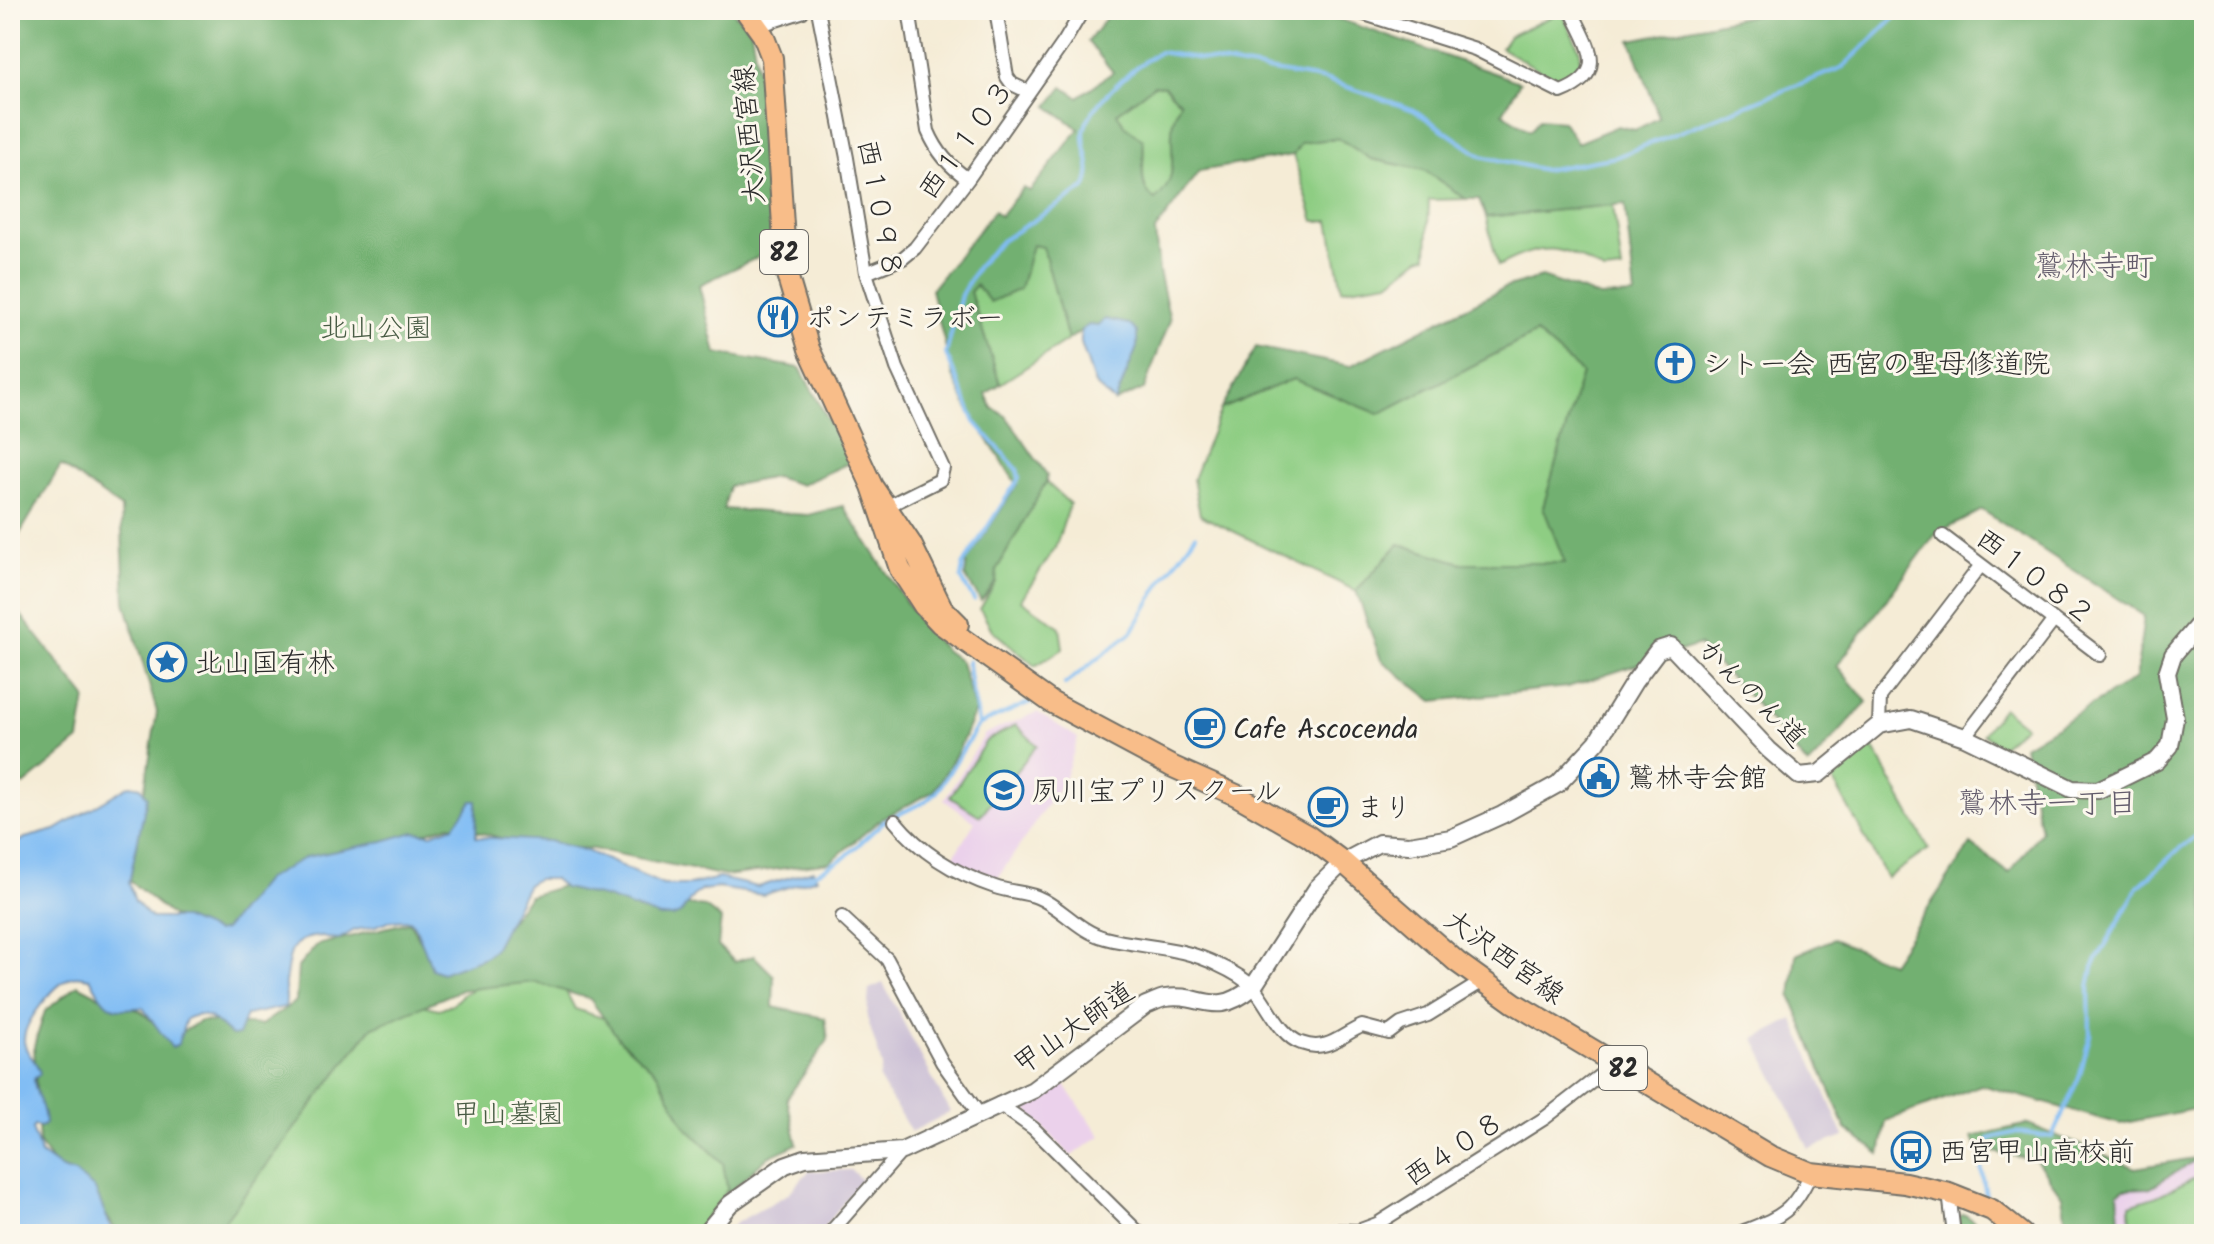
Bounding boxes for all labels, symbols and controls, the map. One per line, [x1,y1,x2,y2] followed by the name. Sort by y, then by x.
[722,63,779,206] street label: 大沢西宮線
[908,71,1026,210] street label: 西１１０３
[843,135,914,281] street label: 西１０９８
[760,230,808,274] road number: 82
[2034,244,2154,292] district label: 鷲林寺町
[757,296,799,338] restaurant icon: ポンテミラボー
[806,297,1004,342] place label: ポンテミラボー
[320,307,432,352] park label: 北山公園
[1654,342,1696,384] church icon: シトー会 西宮の聖母修道院
[1703,343,2050,388] place label: シトー会 西宮の聖母修道院
[1965,518,2104,638] street label: 西１０８２
[1686,630,1816,760] street label: かんのん道
[146,641,188,683] place icon: 北山国有林
[195,642,335,687] place label: 北山国有林
[1184,707,1226,749] cafe icon: Cafe Ascocenda
[1233,708,1418,753] place label: Cafe Ascocenda
[1578,756,1620,798] public building icon: 鷲林寺会館
[1627,757,1767,802] place label: 鷲林寺会館
[983,769,1025,811] school or university icon: 夙川宝プリスクール
[1032,770,1282,815] place label: 夙川宝プリスクール
[1957,781,2137,829] district label: 鷲林寺一丁目
[1307,786,1349,828] cafe icon: まり
[1356,787,1412,832] place label: まり
[1434,899,1573,1017] street label: 大沢西宮線
[1004,970,1145,1088] street label: 甲山大師道
[1599,1046,1647,1090] road number: 82
[452,1093,564,1138] park label: 甲山墓園
[1395,1101,1514,1199] street label: 西４０８
[1890,1130,1932,1172] bus stop icon: 西宮甲山高校前
[1939,1131,2135,1176] place label: 西宮甲山高校前

